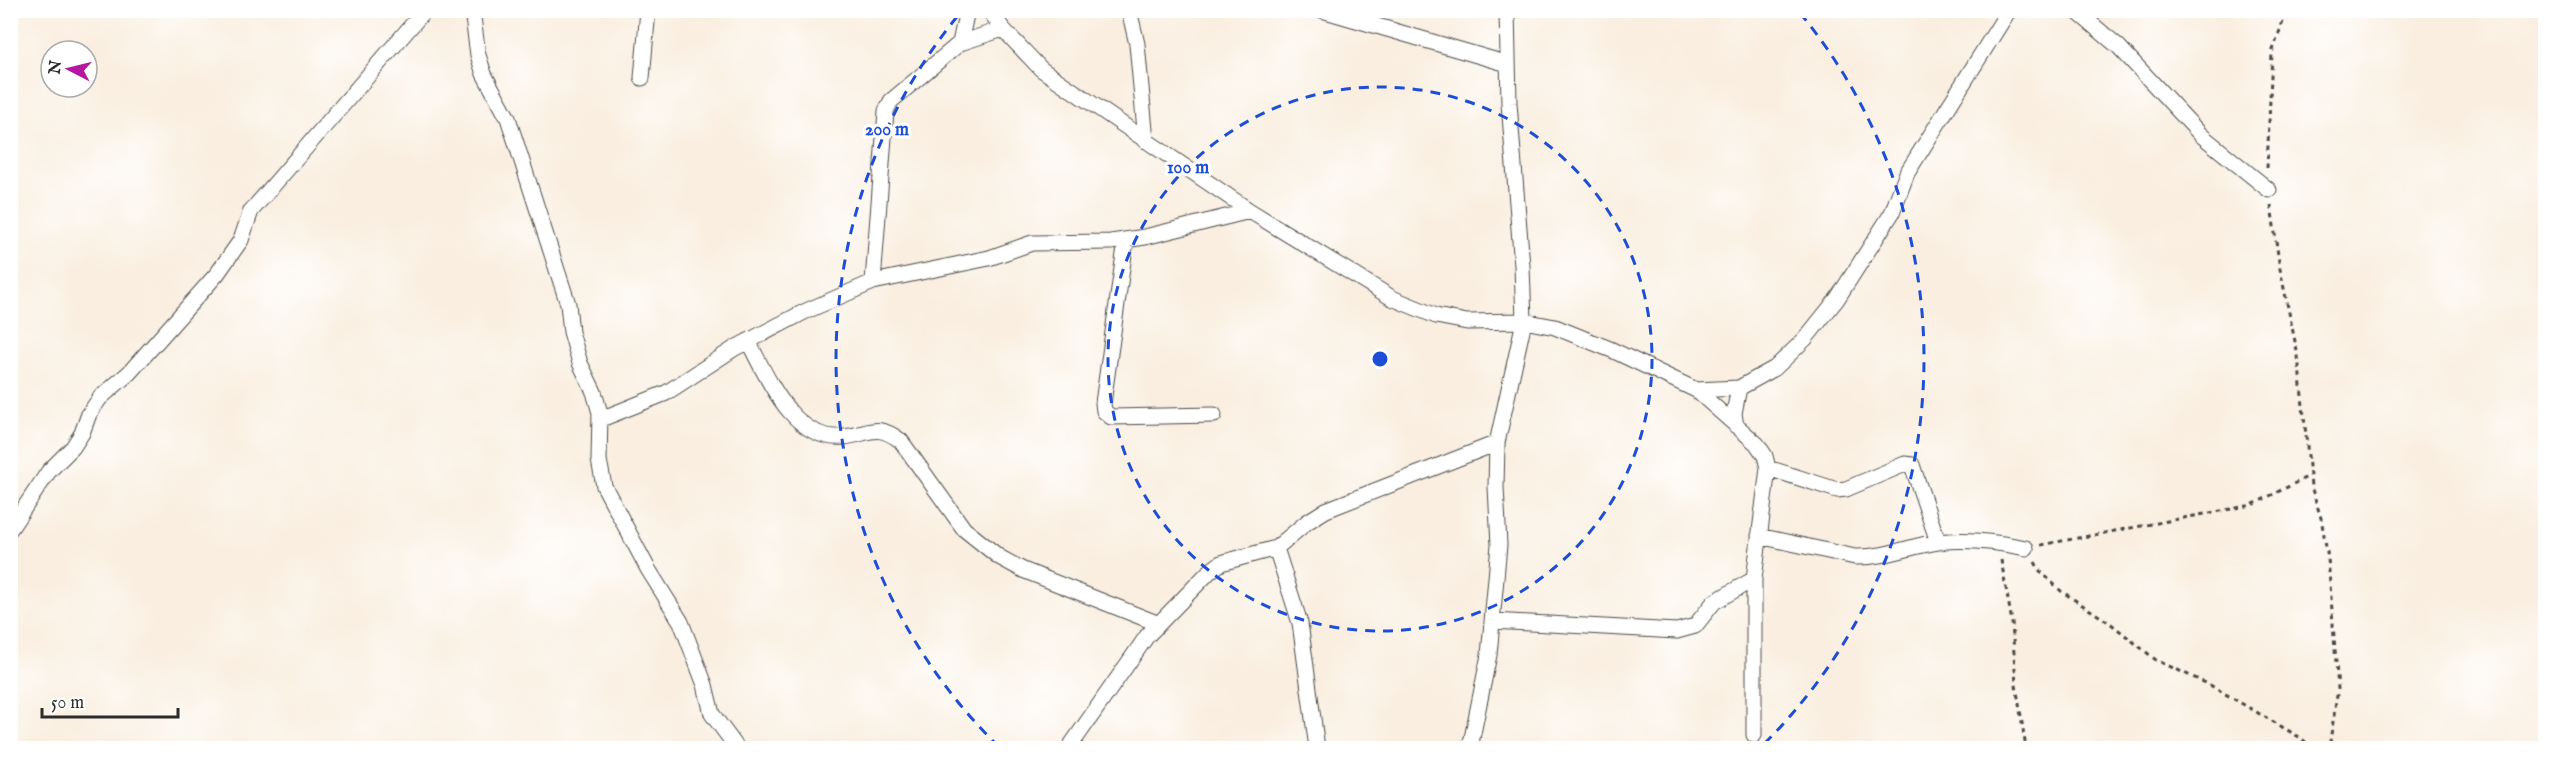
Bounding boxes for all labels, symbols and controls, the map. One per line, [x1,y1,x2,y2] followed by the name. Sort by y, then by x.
[39,39,99,99] north arrow
[45,59,67,76] text: N
[865,119,909,142] text: 200 m
[1167,157,1209,180] text: 100 m
[1370,349,1390,369] centre of rings
[42,681,178,719] scale bar
[51,692,84,715] text: 50 m

